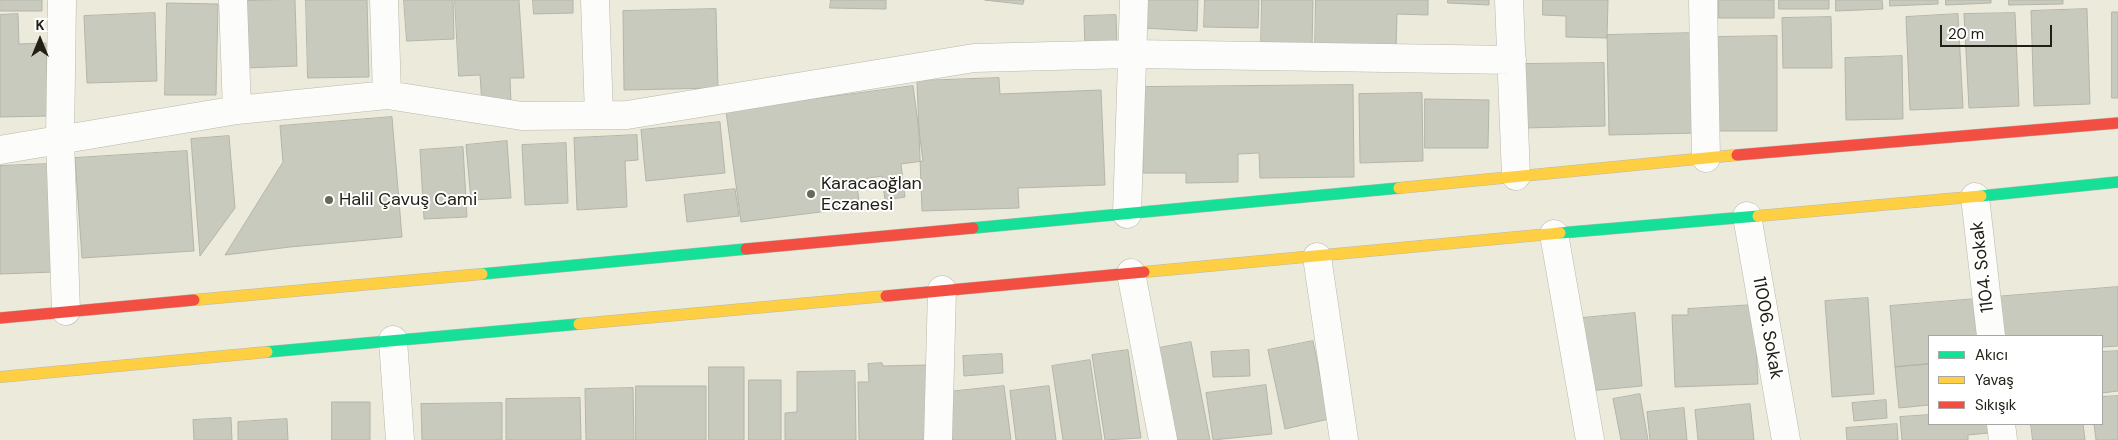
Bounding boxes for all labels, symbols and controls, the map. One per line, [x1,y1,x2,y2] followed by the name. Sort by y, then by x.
[15,15,65,65] north arrow
[1943,15,2056,47] scale bar
[35,16,45,34] text: K
[1948,24,1984,44] text: 20 m
[821,173,922,215] place label: Karacaoğlan Eczanesi
[805,188,817,200] marker: Karacaoğlan Eczanesi
[339,189,477,211] place label: Halil Çavuş Cami
[323,194,335,206] marker: Halil Çavuş Cami
[1967,220,1999,314] street label: 1104. Sokak
[1747,275,1787,381] street label: 11006. Sokak
[1928,335,2103,425] legend
[1975,345,2008,365] text: Akıcı
[1975,370,2014,390] text: Yavaş
[1975,395,2016,415] text: Sıkışık

